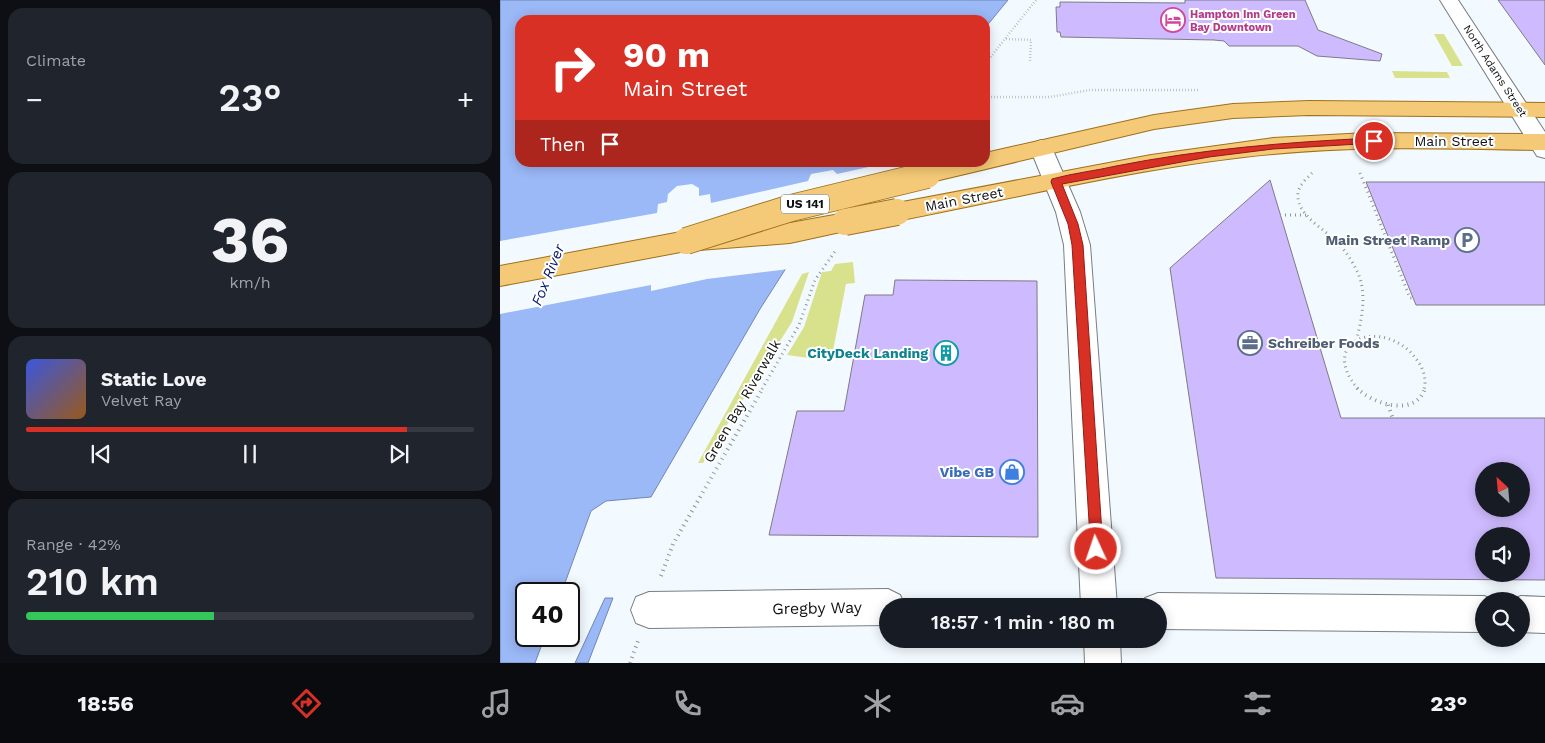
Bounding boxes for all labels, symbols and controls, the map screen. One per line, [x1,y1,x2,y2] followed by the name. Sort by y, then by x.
[1160,7,1186,33] hotel icon: Hampton Inn Green Bay Downtown
[1190,8,1296,34] place label: Hampton Inn Green Bay Downtown
[1460,23,1530,120] street label: North Adams Street
[623,34,710,76] text: 90 m
[540,35,605,100] icon: right
[26,51,86,70] text: Climate
[218,76,282,120] text: 23°
[623,76,747,101] text: Main Street
[26,83,43,116] text: −
[457,83,474,116] text: +
[1353,120,1395,162] pin
[1360,127,1388,155] icon: arrive
[596,130,624,158] icon: arrive
[540,133,586,156] text: Then
[1414,133,1494,149] street label: Main Street
[924,184,1004,214] street label: Main Street
[781,194,829,213] road number: US 141
[211,202,289,278] text: 36
[1454,227,1480,253] parking icon: Main Street Ramp
[1325,232,1450,248] place label: Main Street Ramp
[528,241,569,308] water label: Fox River
[229,273,271,292] text: km/h
[1237,330,1263,356] office icon: Schreiber Foods
[1268,335,1380,351] place label: Schreiber Foods
[700,337,784,465] street label: Green Bay Riverwalk
[933,340,959,366] building icon: CityDeck Landing
[807,345,928,361] place label: CityDeck Landing
[101,368,206,391] text: Static Love
[101,391,181,410] text: Velvet Ray
[87,440,115,468] icon: previous
[236,440,264,468] icon: pause
[385,440,413,468] icon: next
[999,459,1025,485] shop icon: Vibe GB
[1475,462,1530,518] north arrow
[1475,462,1530,647] map controls
[940,464,994,480] place label: Vibe GB
[1069,522,1121,574] position arrow
[1475,527,1530,582] button: sound
[26,535,121,554] text: Range · 42%
[26,560,159,604] text: 210 km
[515,582,580,647] speed limit sign: 40
[1475,592,1530,647] button: search
[772,598,863,618] street label: Gregby Way
[931,611,1115,634] text: 18:57 · 1 min · 180 m
[289,686,324,721] icon: directions
[479,686,514,721] icon: music
[670,686,705,721] icon: phone
[860,686,895,721] icon: climate
[1050,686,1085,721] icon: car
[1240,686,1275,721] icon: filters
[78,691,134,716] text: 18:56
[1430,691,1467,716] text: 23°

